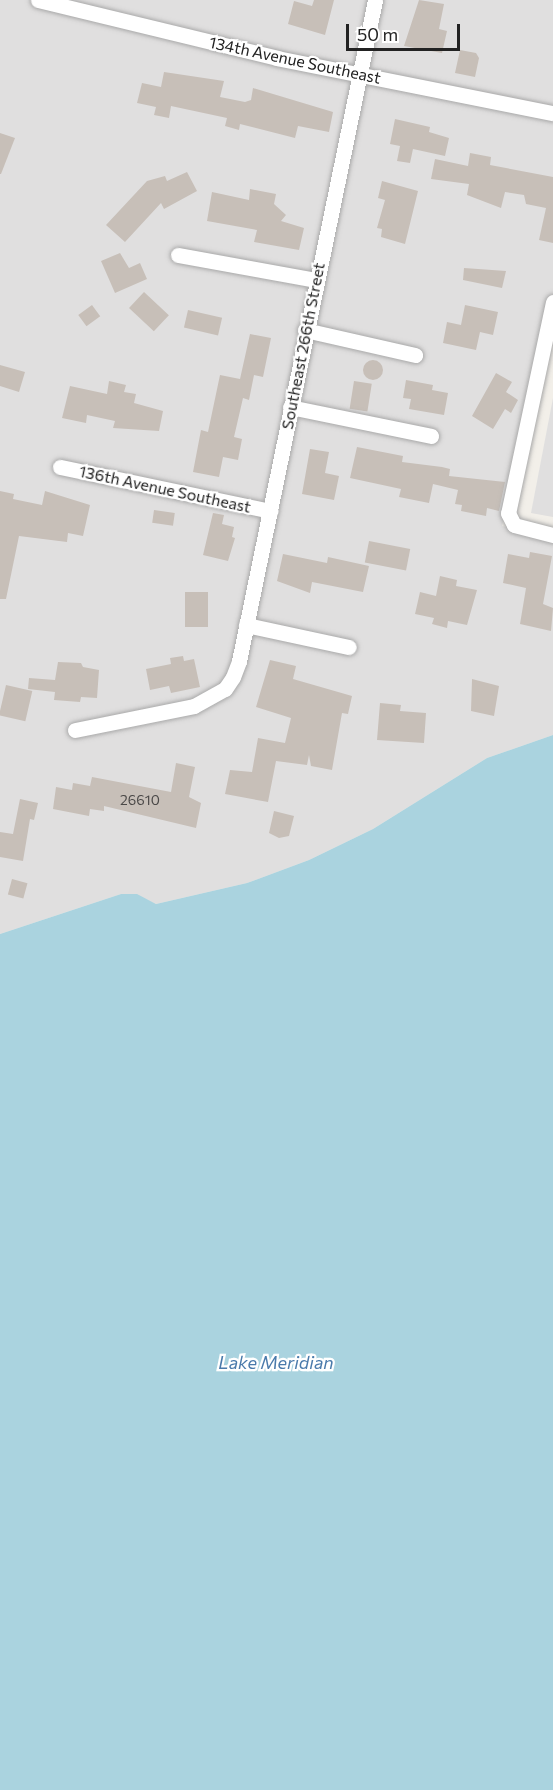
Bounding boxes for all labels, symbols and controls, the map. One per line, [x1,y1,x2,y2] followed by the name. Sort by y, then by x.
[349,12,463,50] scale bar
[357,23,398,45] text: 50 m
[207,32,383,88] street label: 134th Avenue Southeast
[277,261,329,431] street label: Southeast 266th Street
[77,461,253,517] street label: 136th Avenue Southeast
[120,792,160,808] house number: 26610
[218,1351,334,1373] water label: Lake Meridian

